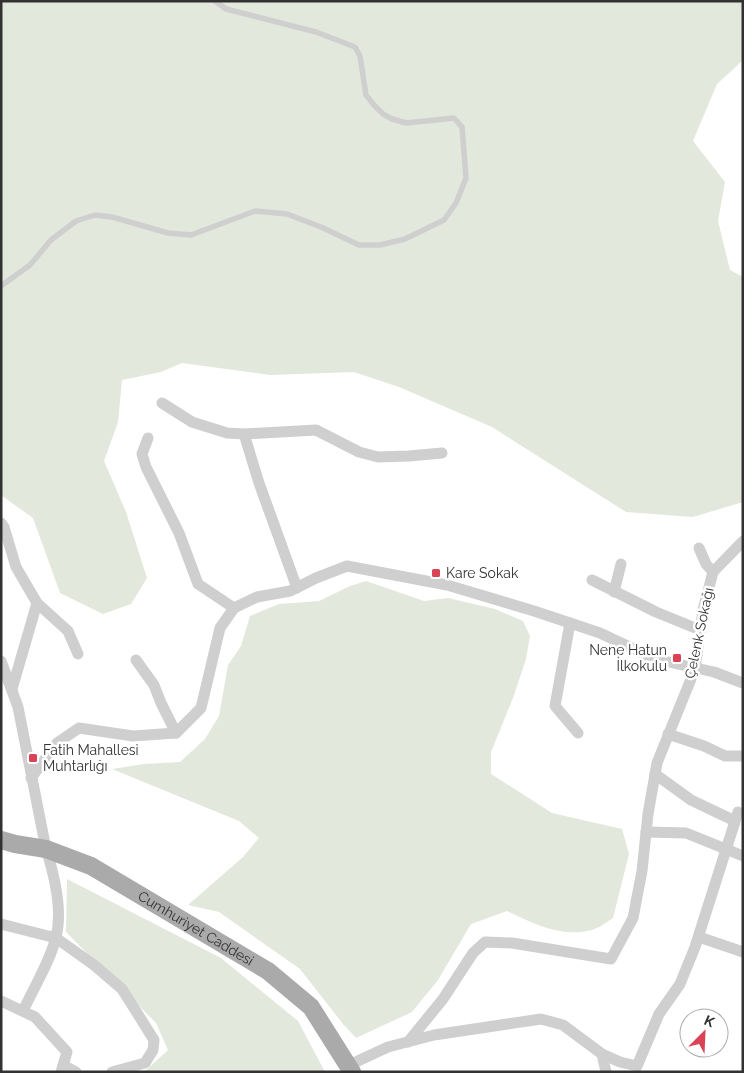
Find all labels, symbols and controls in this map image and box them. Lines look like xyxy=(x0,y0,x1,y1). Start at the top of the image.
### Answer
place label: Kare Sokak xyxy=(446,565,519,581)
marker: Kare Sokak xyxy=(430,567,442,579)
street label: Çelenk Sokağı xyxy=(682,586,716,680)
place label: Nene Hatun İlkokulu xyxy=(589,642,667,674)
marker: Nene Hatun İlkokulu xyxy=(671,652,683,664)
place label: Fatih Mahallesi Muhtarlığı xyxy=(43,742,139,774)
marker: Fatih Mahallesi Muhtarlığı xyxy=(27,752,39,764)
street label: Cumhuriyet Caddesi xyxy=(135,888,257,969)
north arrow xyxy=(679,1008,729,1058)
text: K xyxy=(702,1012,717,1031)

